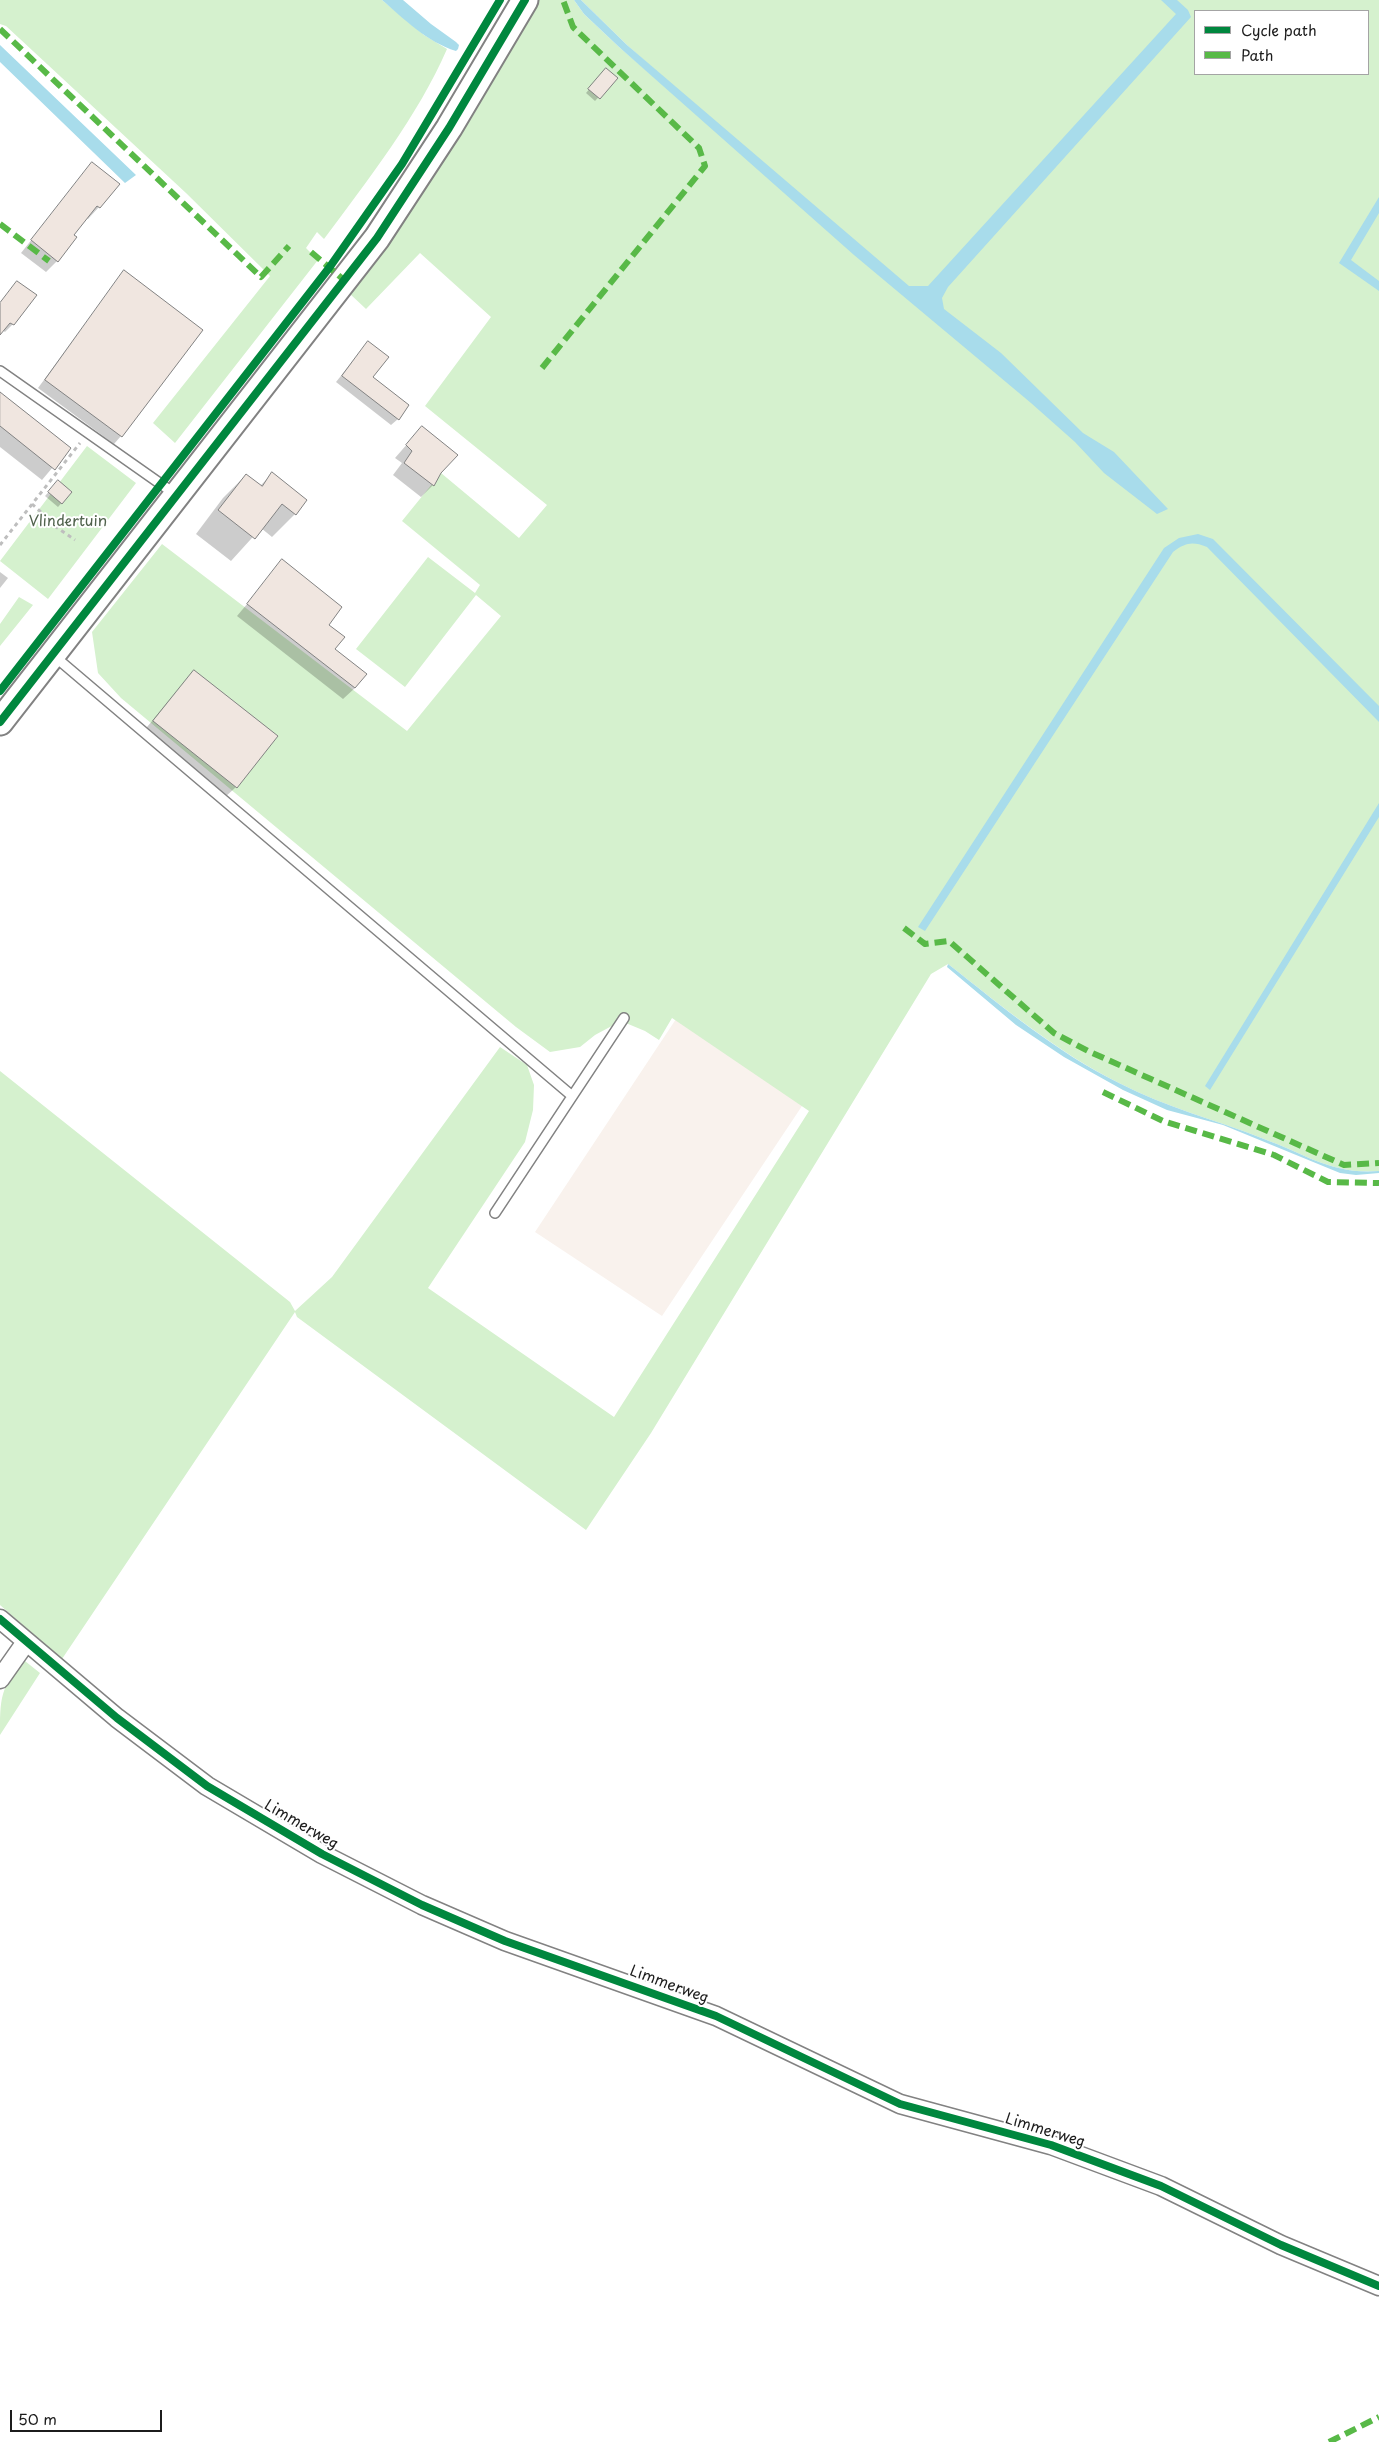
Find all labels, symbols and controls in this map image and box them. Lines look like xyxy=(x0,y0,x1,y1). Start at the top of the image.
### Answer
legend xyxy=(1194,10,1369,75)
text: Cycle path xyxy=(1241,18,1317,41)
text: Path xyxy=(1241,43,1273,66)
park label: Vlindertuin xyxy=(29,513,107,531)
street label: Limmerweg xyxy=(261,1797,341,1853)
street label: Limmerweg xyxy=(627,1962,711,2008)
street label: Limmerweg xyxy=(1003,2110,1087,2152)
scale bar xyxy=(12,2400,165,2432)
text: 50 m xyxy=(18,2407,57,2430)

